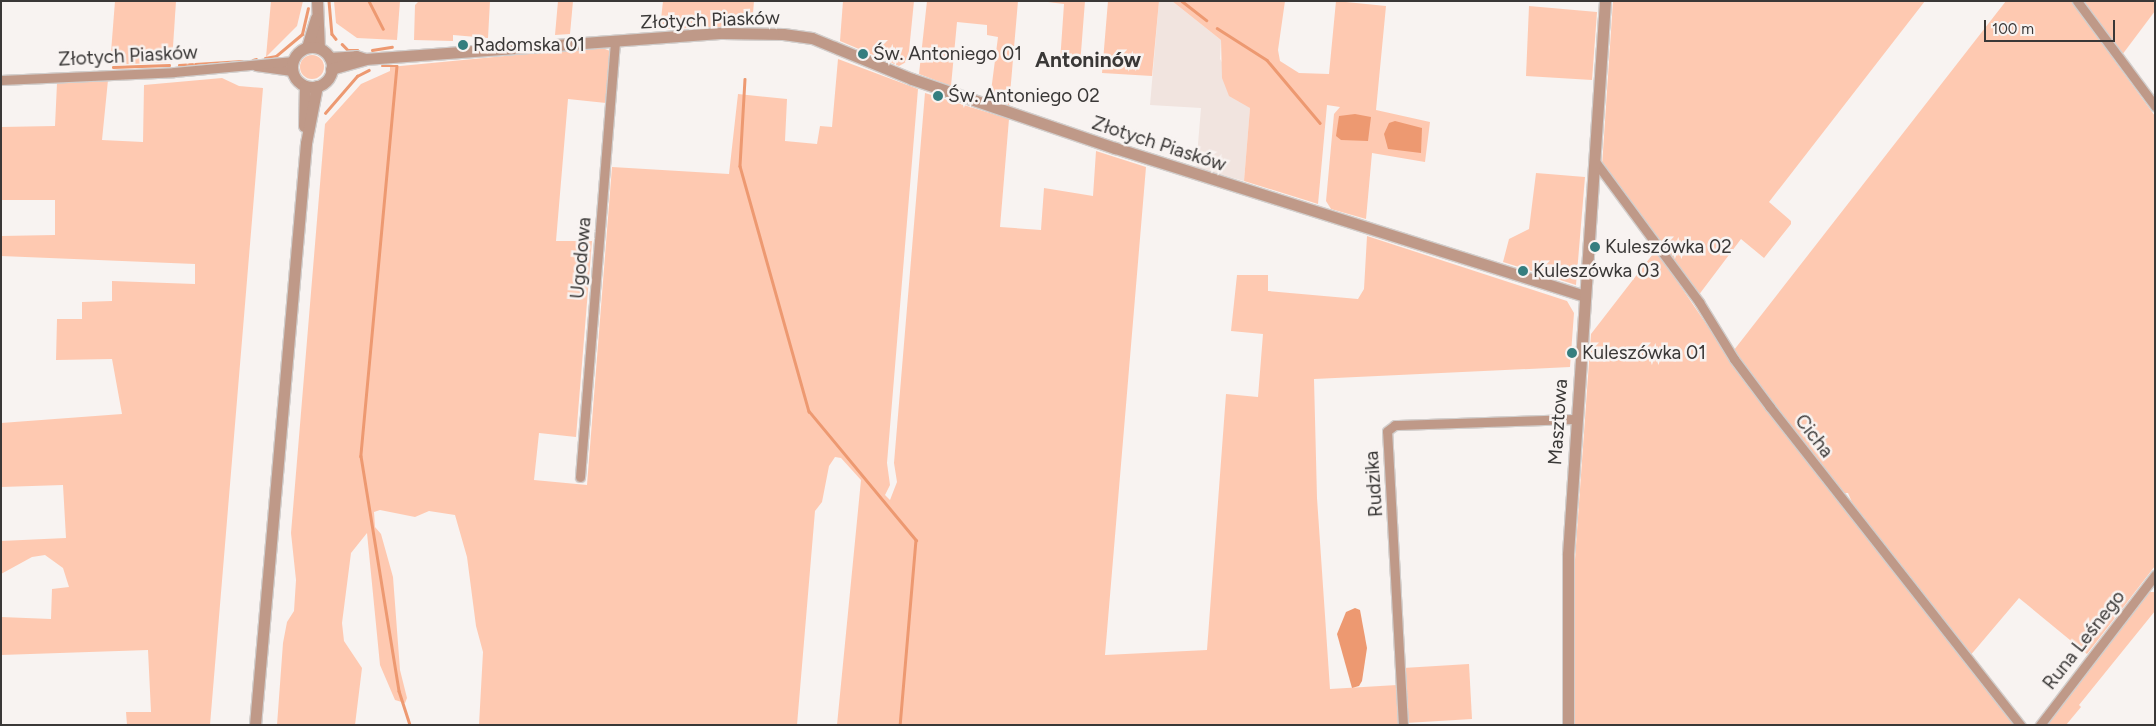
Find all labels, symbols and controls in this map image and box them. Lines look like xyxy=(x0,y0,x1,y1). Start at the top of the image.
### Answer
street label: Złotych Piasków xyxy=(640,6,780,34)
scale bar xyxy=(1986,10,2117,42)
text: 100 m xyxy=(1992,20,2034,38)
place label: Radomska 01 xyxy=(473,34,585,56)
marker: Radomska 01 xyxy=(457,39,469,51)
street label: Złotych Piasków xyxy=(58,41,198,71)
place label: Św. Antoniego 01 xyxy=(873,43,1022,65)
district label: Antoninów xyxy=(1035,47,1141,73)
marker: Św. Antoniego 01 xyxy=(857,48,869,60)
place label: Św. Antoniego 02 xyxy=(948,85,1100,107)
marker: Św. Antoniego 02 xyxy=(932,90,944,102)
street label: Złotych Piasków xyxy=(1089,112,1229,176)
street label: Ugodowa xyxy=(566,216,596,300)
place label: Kuleszówka 02 xyxy=(1605,236,1732,258)
marker: Kuleszówka 02 xyxy=(1589,241,1601,253)
place label: Kuleszówka 03 xyxy=(1533,260,1659,282)
marker: Kuleszówka 03 xyxy=(1517,265,1529,277)
place label: Kuleszówka 01 xyxy=(1582,342,1706,364)
marker: Kuleszówka 01 xyxy=(1566,347,1578,359)
street label: Masztowa xyxy=(1544,378,1572,466)
street label: Cicha xyxy=(1790,410,1838,462)
street label: Rudzika xyxy=(1360,450,1388,518)
street label: Runa Leśnego xyxy=(2038,586,2130,694)

